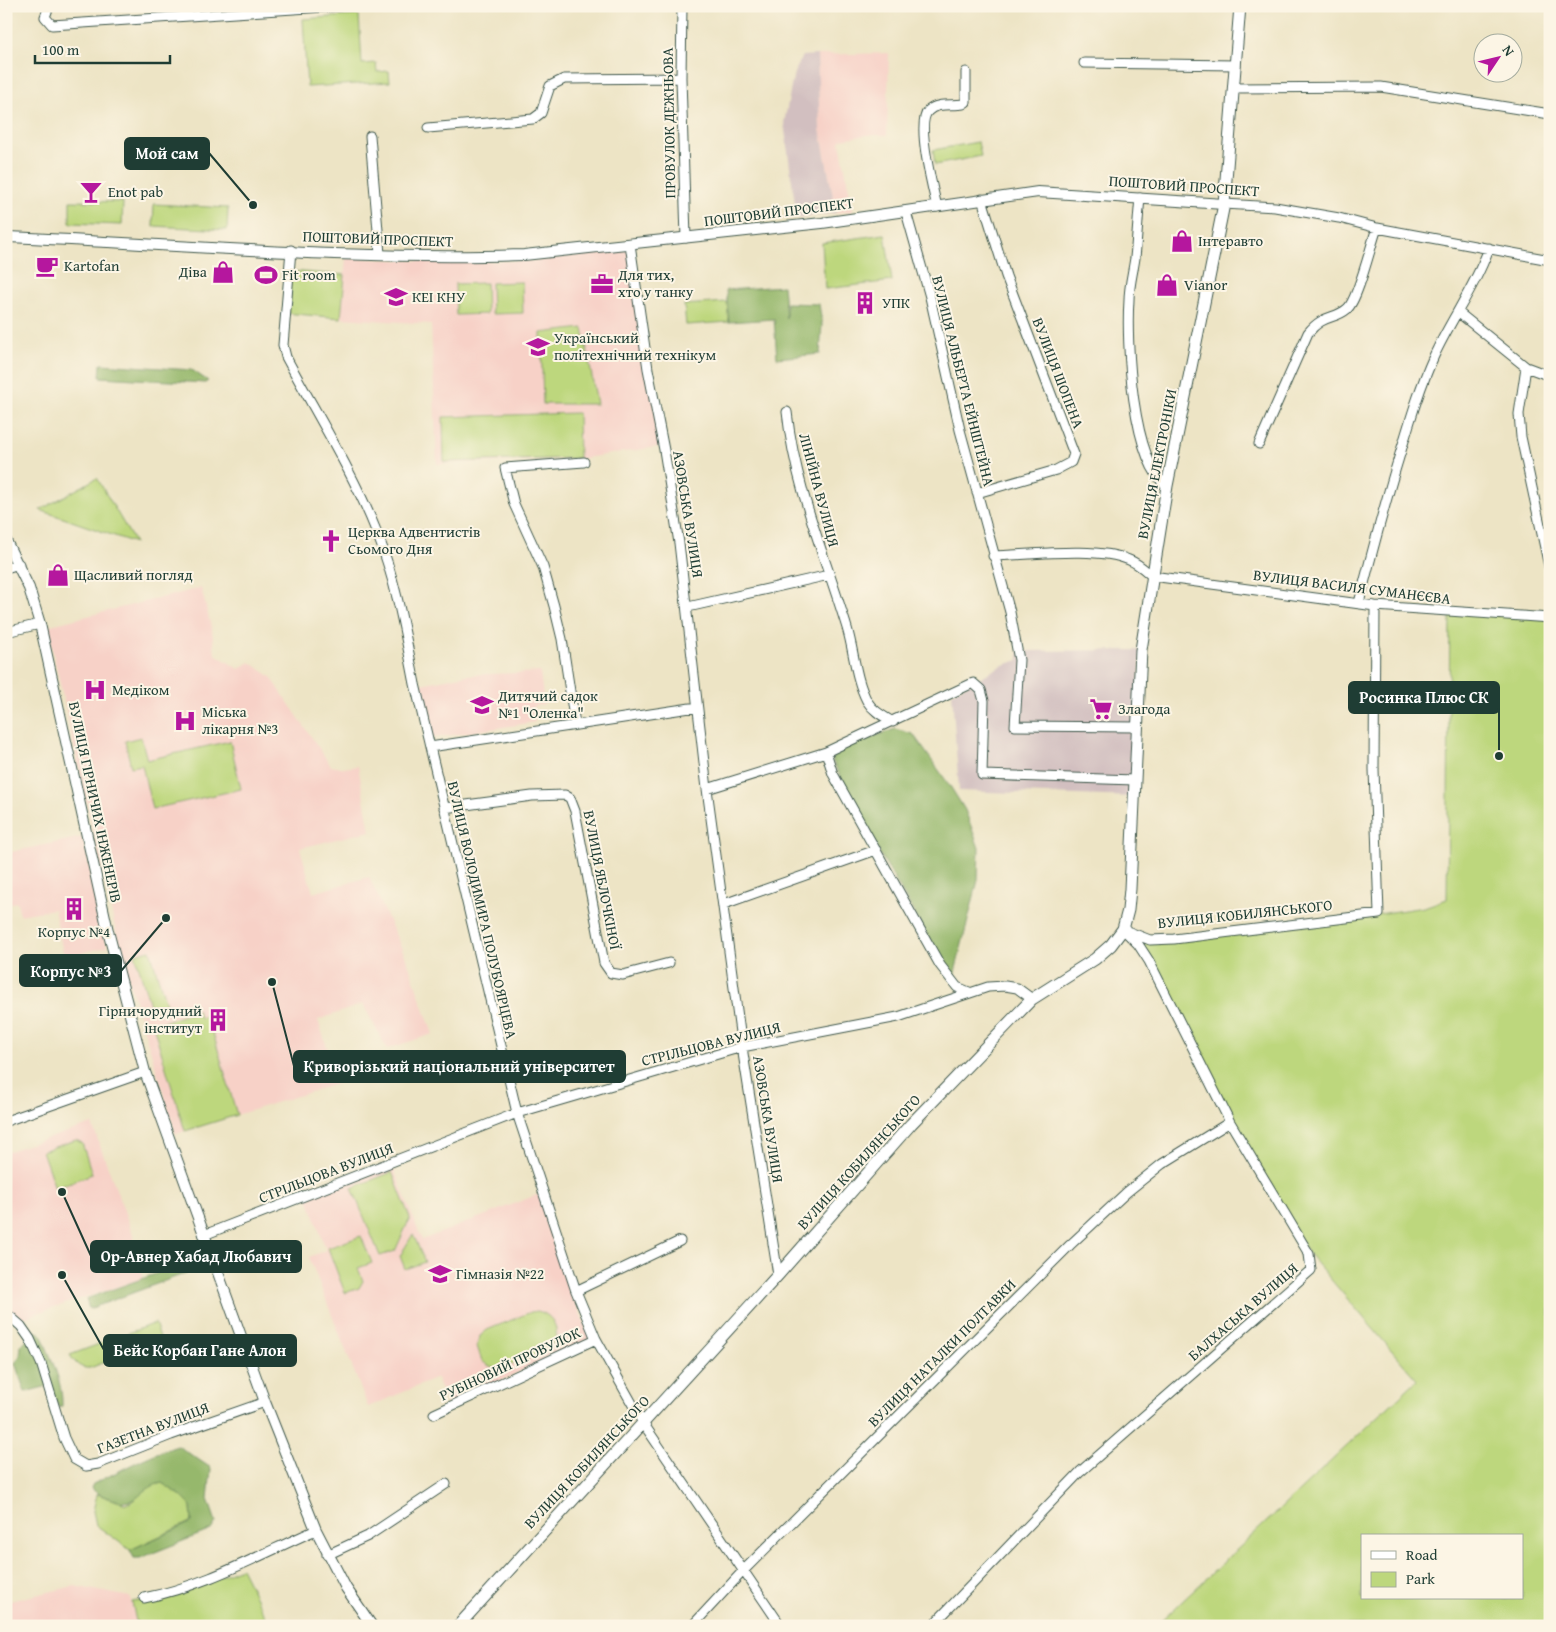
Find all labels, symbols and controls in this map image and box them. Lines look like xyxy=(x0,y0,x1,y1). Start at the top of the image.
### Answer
scale bar xyxy=(35,32,170,64)
north arrow xyxy=(1474,32,1524,82)
text: 100 m xyxy=(42,39,80,60)
text: N xyxy=(1498,41,1520,61)
street label: ПРОВУЛОК ДЕЖНЬОВА xyxy=(657,47,680,199)
callout: Мой сам xyxy=(125,138,209,169)
text: Мой сам xyxy=(135,141,199,165)
street label: ПОШТОВИЙ ПРОСПЕКТ xyxy=(1108,170,1261,201)
bar icon: Enot pab xyxy=(78,179,104,205)
place label: Enot pab xyxy=(108,181,163,202)
street label: ПОШТОВИЙ ПРОСПЕКТ xyxy=(703,192,856,231)
street label: ПОШТОВИЙ ПРОСПЕКТ xyxy=(302,225,454,252)
shop icon: Інтеравто xyxy=(1169,228,1195,254)
place label: Інтеравто xyxy=(1198,230,1263,251)
cafe icon: Kartofan xyxy=(34,253,60,279)
place label: Kartofan xyxy=(64,255,120,276)
shop icon: Діва xyxy=(210,259,236,285)
place label: Діва xyxy=(178,261,208,282)
sports icon: Fit room xyxy=(253,262,279,288)
place label: Fit room xyxy=(282,264,336,285)
place label: Для тих, хто у танку xyxy=(617,264,694,302)
office icon: Для тих, хто у танку xyxy=(589,271,615,297)
shop icon: Vianor xyxy=(1154,272,1180,298)
street label: ВУЛИЦЯ АЛЬБЕРТА ЕЙНШТЕЙНА xyxy=(927,273,1000,488)
place label: Vianor xyxy=(1184,274,1227,295)
school or university icon: КЕІ КНУ xyxy=(383,284,409,310)
place label: КЕІ КНУ xyxy=(412,286,466,307)
building icon: УПК xyxy=(852,290,878,316)
place label: УПК xyxy=(882,292,911,313)
street label: ВУЛИЦЯ ШОПЕНА xyxy=(1028,314,1089,431)
place label: Український політехнічний технікум xyxy=(554,327,717,365)
school or university icon: Український політехнічний технікум xyxy=(525,334,551,360)
street label: ВУЛИЦЯ ЕЛЕКТРОНІКИ xyxy=(1132,387,1181,541)
street label: ЛІНІЙНА ВУЛИЦЯ xyxy=(794,431,845,549)
street label: АЗОВСЬКА ВУЛИЦЯ xyxy=(668,449,709,579)
place label: Церква Адвентистів Сьомого Дня xyxy=(348,521,480,559)
church icon: Церква Адвентистів Сьомого Дня xyxy=(318,528,344,554)
shop icon: Щасливий погляд xyxy=(45,562,71,588)
place label: Щасливий погляд xyxy=(74,564,193,585)
street label: ВУЛИЦЯ ВАСИЛЯ СУМАНЄЄВА xyxy=(1252,564,1452,609)
hospital icon: Медіком xyxy=(82,677,108,703)
place label: Медіком xyxy=(112,679,170,700)
callout: Росинка Плюс СК xyxy=(1349,682,1499,713)
place label: Дитячий садок №1 "Оленка" xyxy=(497,685,598,723)
text: Росинка Плюс СК xyxy=(1359,685,1489,709)
school or university icon: Дитячий садок №1 "Оленка" xyxy=(469,692,495,718)
supermarket icon: Злагода xyxy=(1088,696,1114,722)
place label: Злагода xyxy=(1118,698,1171,719)
street label: ВУЛИЦЯ ГІРНИЧИХ ІНЖЕНЕРІВ xyxy=(64,699,127,904)
place label: Міська лікарня №3 xyxy=(202,701,279,739)
hospital icon: Міська лікарня №3 xyxy=(172,708,198,734)
street label: ВУЛИЦЯ ВОЛОДИМИРА ПОЛУБОЯРЦЕВА xyxy=(443,779,522,1041)
street label: ВУЛИЦЯ ЯБЛОЧКІНОЇ xyxy=(579,808,626,952)
street label: ВУЛИЦЯ КОБИЛЯНСЬКОГО xyxy=(1157,894,1333,933)
building icon: Корпус №4 xyxy=(61,896,87,922)
place label: Корпус №4 xyxy=(38,921,110,942)
callout: Корпус №3 xyxy=(20,955,121,986)
text: Корпус №3 xyxy=(30,959,112,983)
place label: Гірничорудний інститут xyxy=(99,1000,203,1038)
building icon: Гірничорудний інститут xyxy=(205,1007,231,1033)
street label: СТРІЛЬЦОВА ВУЛИЦЯ xyxy=(639,1016,783,1071)
callout: Криворізький національний університет xyxy=(294,1051,625,1082)
text: Криворізький національний університет xyxy=(304,1054,615,1078)
street label: АЗОВСЬКА ВУЛИЦЯ xyxy=(748,1054,789,1184)
street label: ВУЛИЦЯ КОБИЛЯНСЬКОГО xyxy=(792,1089,925,1234)
street label: СТРІЛЬЦОВА ВУЛИЦЯ xyxy=(256,1137,396,1208)
callout: Ор-Авнер Хабад Любавич xyxy=(91,1241,301,1272)
text: Ор-Авнер Хабад Любавич xyxy=(101,1244,292,1268)
street label: БАЛХАСЬКА ВУЛИЦЯ xyxy=(1183,1258,1302,1365)
school or university icon: Гімназія №22 xyxy=(427,1261,453,1287)
place label: Гімназія №22 xyxy=(456,1263,544,1284)
street label: ВУЛИЦЯ НАТАЛКИ ПОЛТАВКИ xyxy=(863,1274,1020,1431)
street label: РУБІНОВИЙ ПРОВУЛОК xyxy=(436,1321,585,1406)
callout: Бейс Корбан Гане Алон xyxy=(104,1335,296,1366)
text: Бейс Корбан Гане Алон xyxy=(114,1338,287,1362)
street label: ВУЛИЦЯ КОБИЛЯНСЬКОГО xyxy=(519,1390,654,1533)
street label: ГАЗЕТНА ВУЛИЦЯ xyxy=(94,1396,212,1459)
legend xyxy=(1361,1534,1524,1600)
text: Road xyxy=(1406,1544,1437,1565)
text: Park xyxy=(1406,1568,1435,1589)

